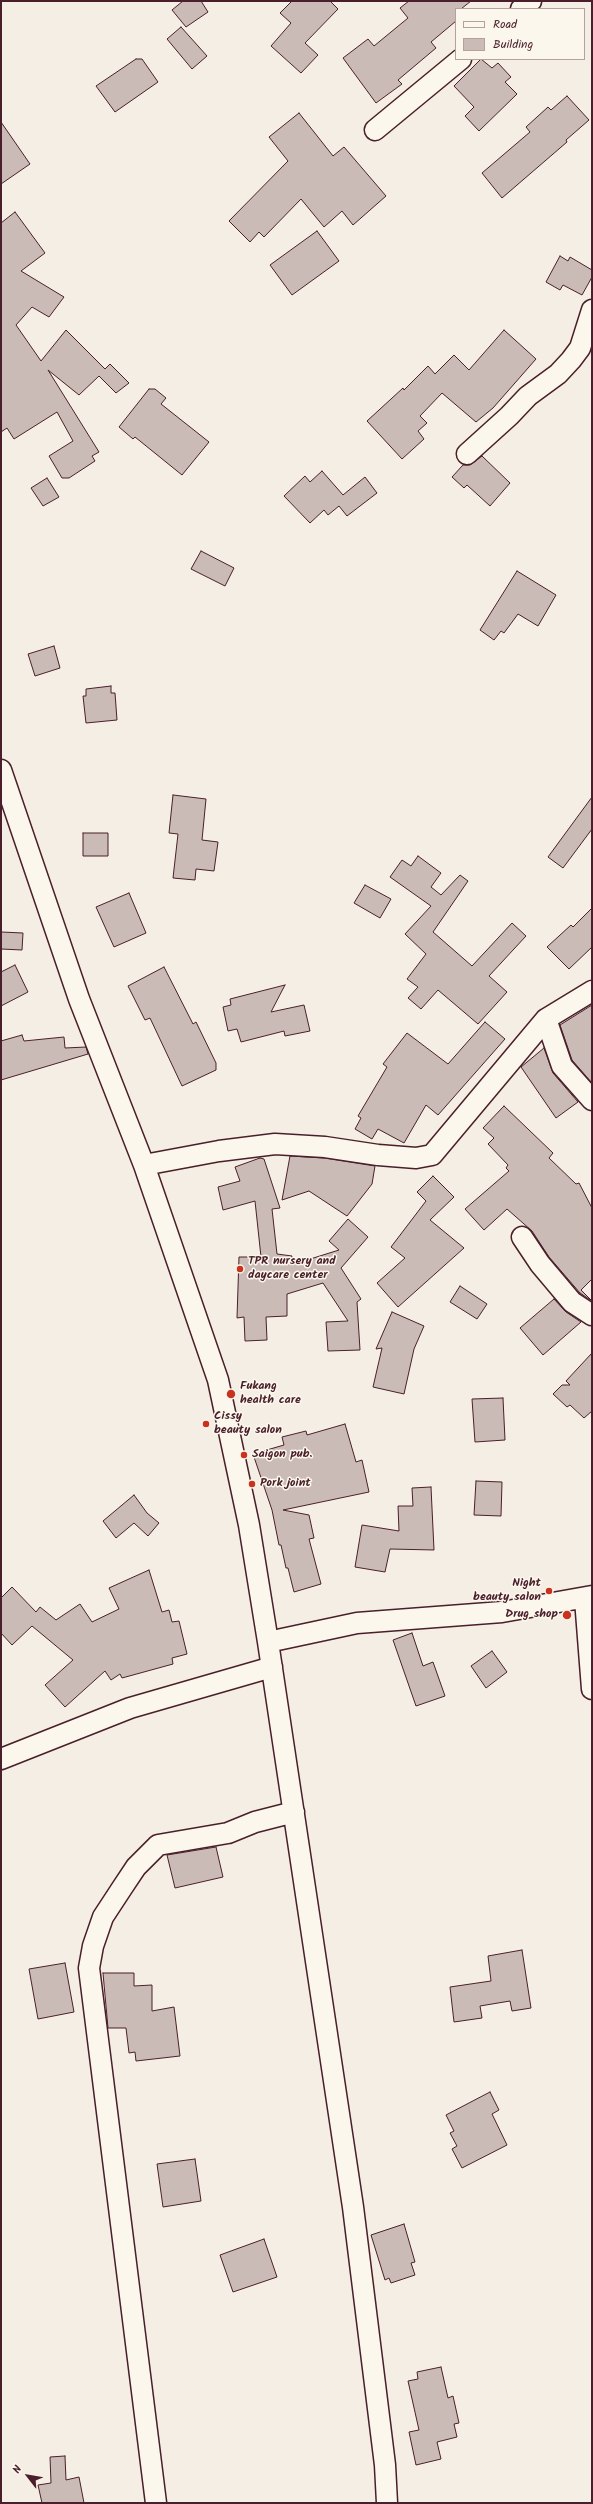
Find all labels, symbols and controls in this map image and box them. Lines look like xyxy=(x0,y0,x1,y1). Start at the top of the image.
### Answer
legend xyxy=(455,8,585,60)
text: Road xyxy=(493,15,517,34)
text: Building xyxy=(493,35,533,54)
place label: TPR nursery and daycare center xyxy=(248,1255,336,1283)
marker: TPR nursery and daycare center xyxy=(235,1264,245,1274)
place label: Fukang health care xyxy=(240,1380,301,1408)
marker: Fukang health care xyxy=(225,1388,237,1400)
place label: Cissy beauty salon xyxy=(214,1410,282,1438)
marker: Cissy beauty salon xyxy=(201,1419,211,1429)
place label: Saigon pub. xyxy=(252,1448,312,1462)
marker: Saigon pub. xyxy=(239,1450,249,1460)
place label: Pork joint xyxy=(260,1477,311,1491)
marker: Pork joint xyxy=(247,1479,257,1489)
place label: Night beauty salon xyxy=(473,1577,541,1605)
marker: Night beauty salon xyxy=(544,1586,554,1596)
place label: Drug shop xyxy=(505,1608,558,1622)
marker: Drug shop xyxy=(561,1609,573,1621)
north arrow xyxy=(8,2456,48,2496)
text: N xyxy=(8,2462,27,2477)

